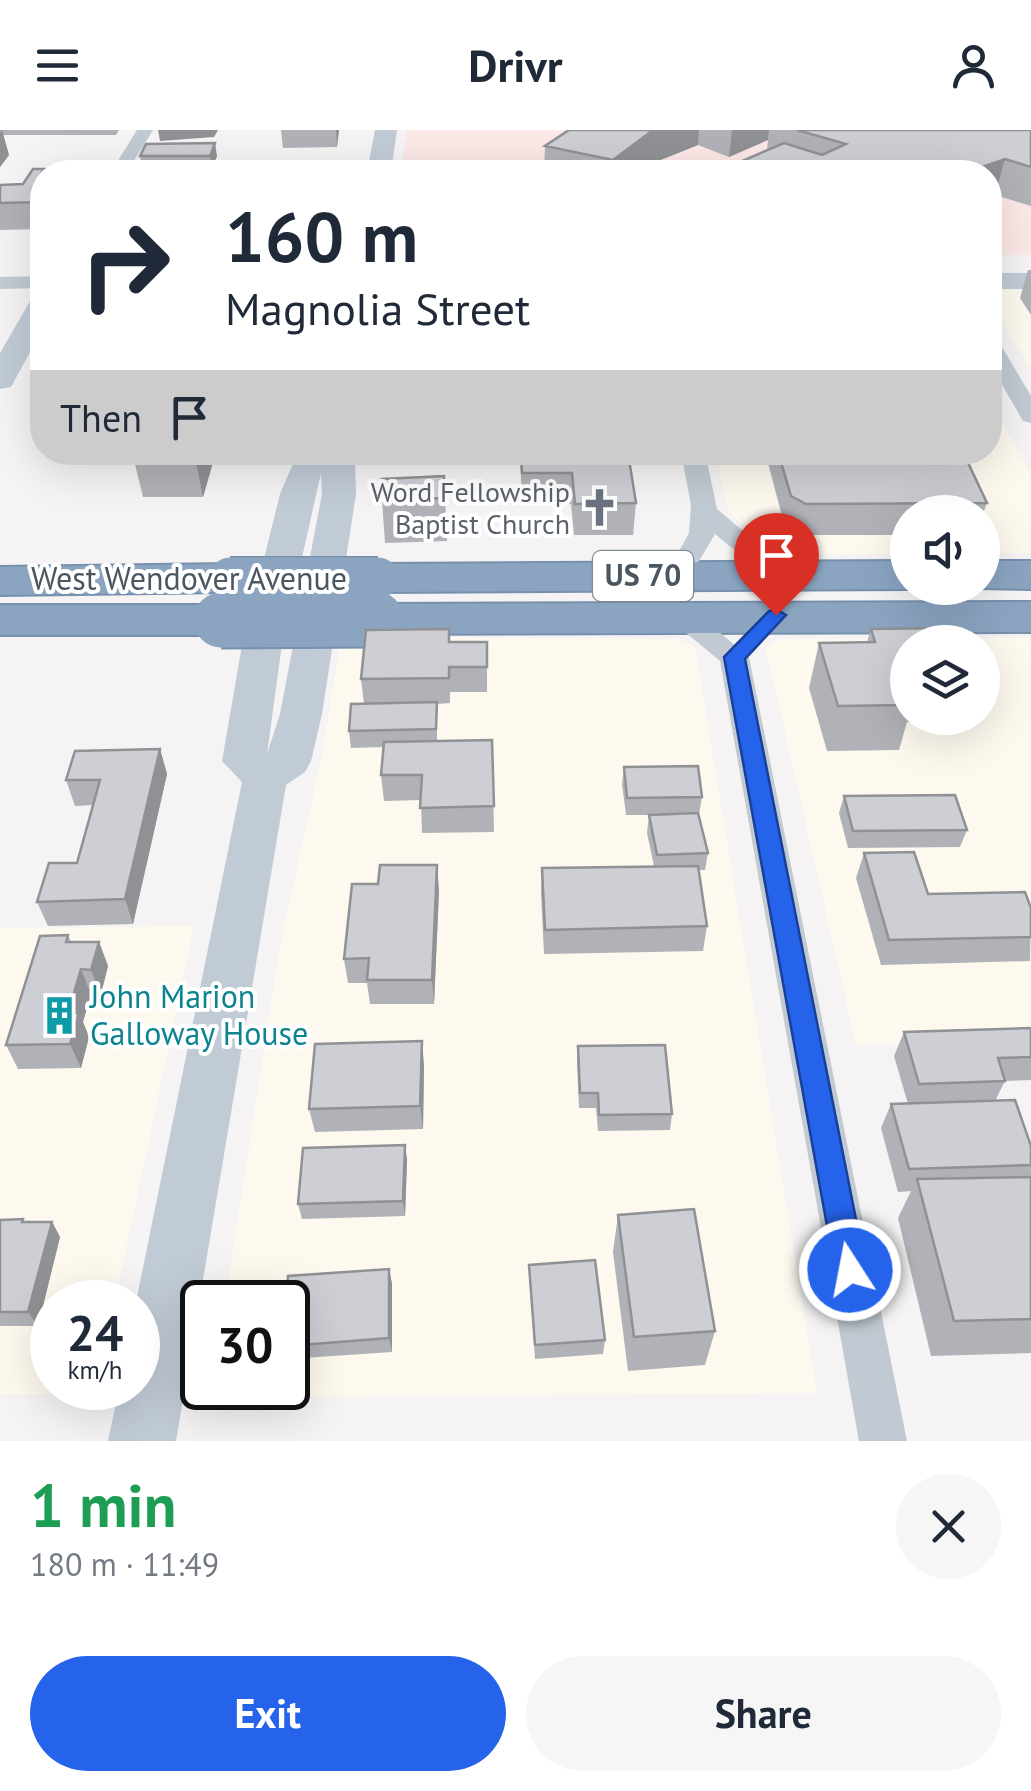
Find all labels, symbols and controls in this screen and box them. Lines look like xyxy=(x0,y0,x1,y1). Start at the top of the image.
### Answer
text: Drivr xyxy=(468,36,563,94)
icon: menu xyxy=(30,38,85,93)
icon: person xyxy=(946,38,1001,93)
text: 160 m xyxy=(225,191,418,281)
icon: right xyxy=(60,200,190,330)
text: Magnolia Street xyxy=(225,279,530,337)
icon: arrive xyxy=(162,390,217,445)
text: Then xyxy=(60,393,142,442)
place label: Word Fellowship Baptist Church xyxy=(371,473,570,542)
church icon: Word Fellowship Baptist Church xyxy=(579,487,621,529)
map controls xyxy=(890,495,1000,735)
button: sound xyxy=(890,495,1000,605)
pin xyxy=(734,513,819,616)
icon: arrive xyxy=(749,528,804,583)
road number: US 70 xyxy=(593,551,693,601)
street label: West Wendover Avenue xyxy=(31,557,347,599)
button: layers xyxy=(890,625,1000,735)
place label: John Marion Galloway House xyxy=(88,975,308,1054)
building icon: John Marion Galloway House xyxy=(39,994,81,1036)
position arrow xyxy=(798,1218,902,1322)
speed limit sign: 30 xyxy=(180,1280,310,1410)
text: 24 xyxy=(67,1300,123,1365)
text: km/h xyxy=(68,1354,122,1386)
text: 1 min xyxy=(30,1466,176,1544)
button: close xyxy=(896,1474,1001,1579)
text: 180 m · 11:49 xyxy=(30,1543,219,1585)
button: Exit xyxy=(30,1656,506,1771)
button: Share xyxy=(526,1656,1001,1771)

